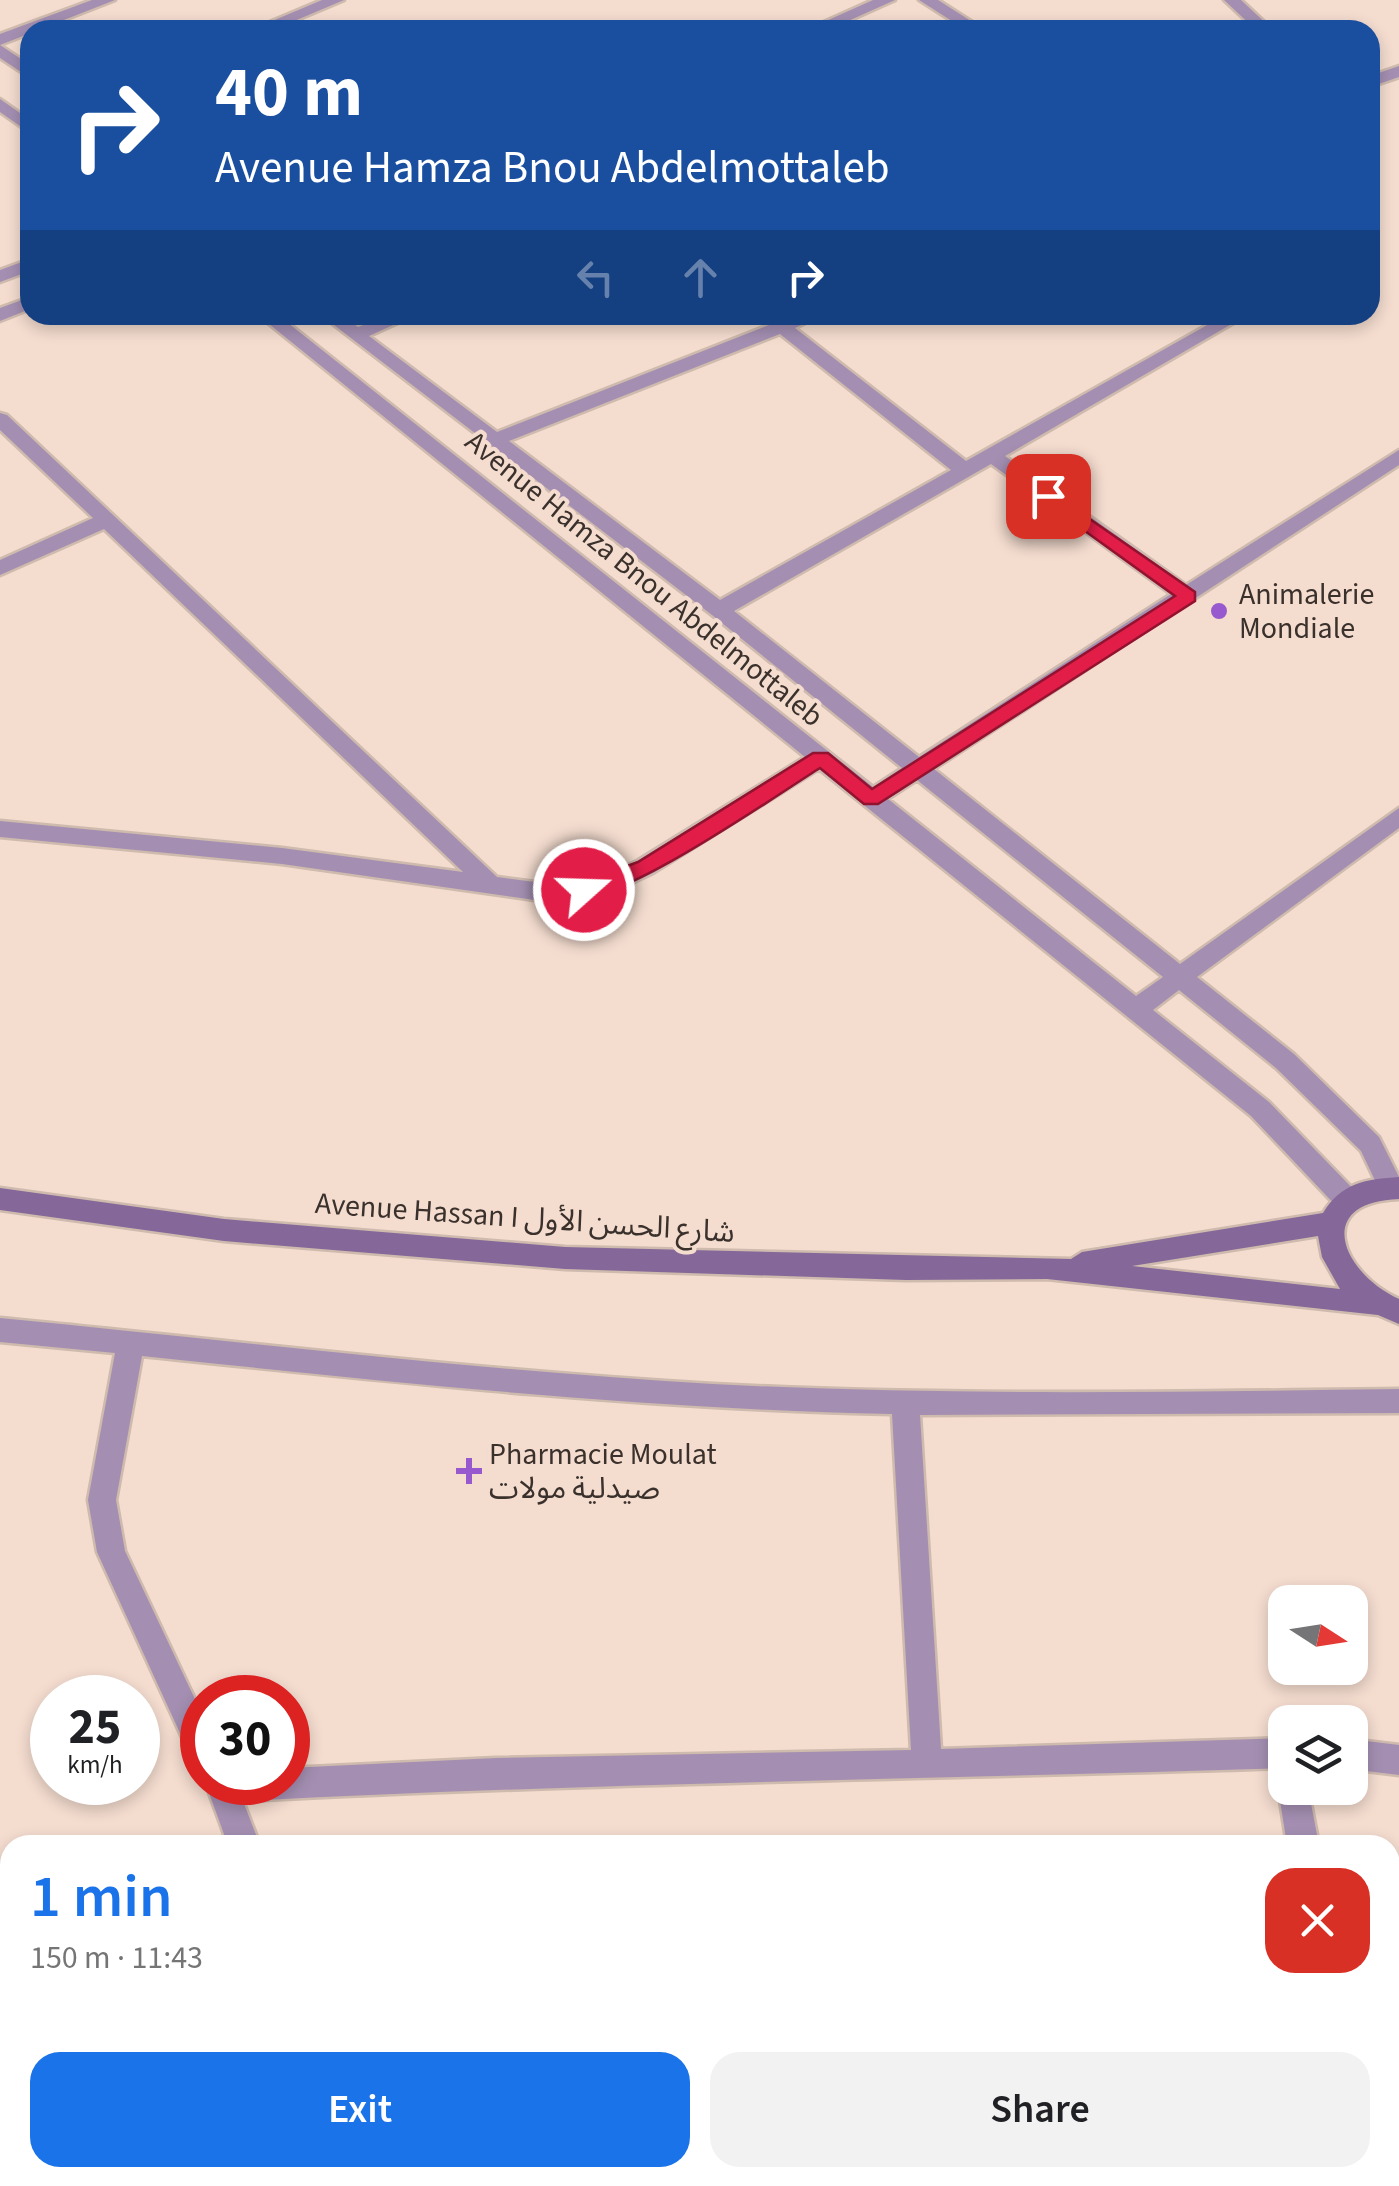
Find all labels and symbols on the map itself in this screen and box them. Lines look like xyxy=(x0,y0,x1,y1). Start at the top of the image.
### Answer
street label: Avenue Hamza Bnou Abdelmottaleb xyxy=(456,421,832,737)
pin xyxy=(1006,454,1091,539)
place label: Animalerie Mondiale xyxy=(1239,573,1374,650)
marker: Animalerie Mondiale xyxy=(1208,600,1230,622)
position arrow xyxy=(532,838,636,942)
street label: Avenue Hassan I شارع الحسن الأول xyxy=(314,1182,736,1254)
place label: Pharmacie Moulat صيدلية مولات xyxy=(489,1433,717,1510)
marker: Pharmacie Moulat صيدلية مولات xyxy=(458,1460,480,1482)
north arrow xyxy=(1268,1585,1368,1685)
speed limit sign: 30 xyxy=(180,1675,310,1805)

